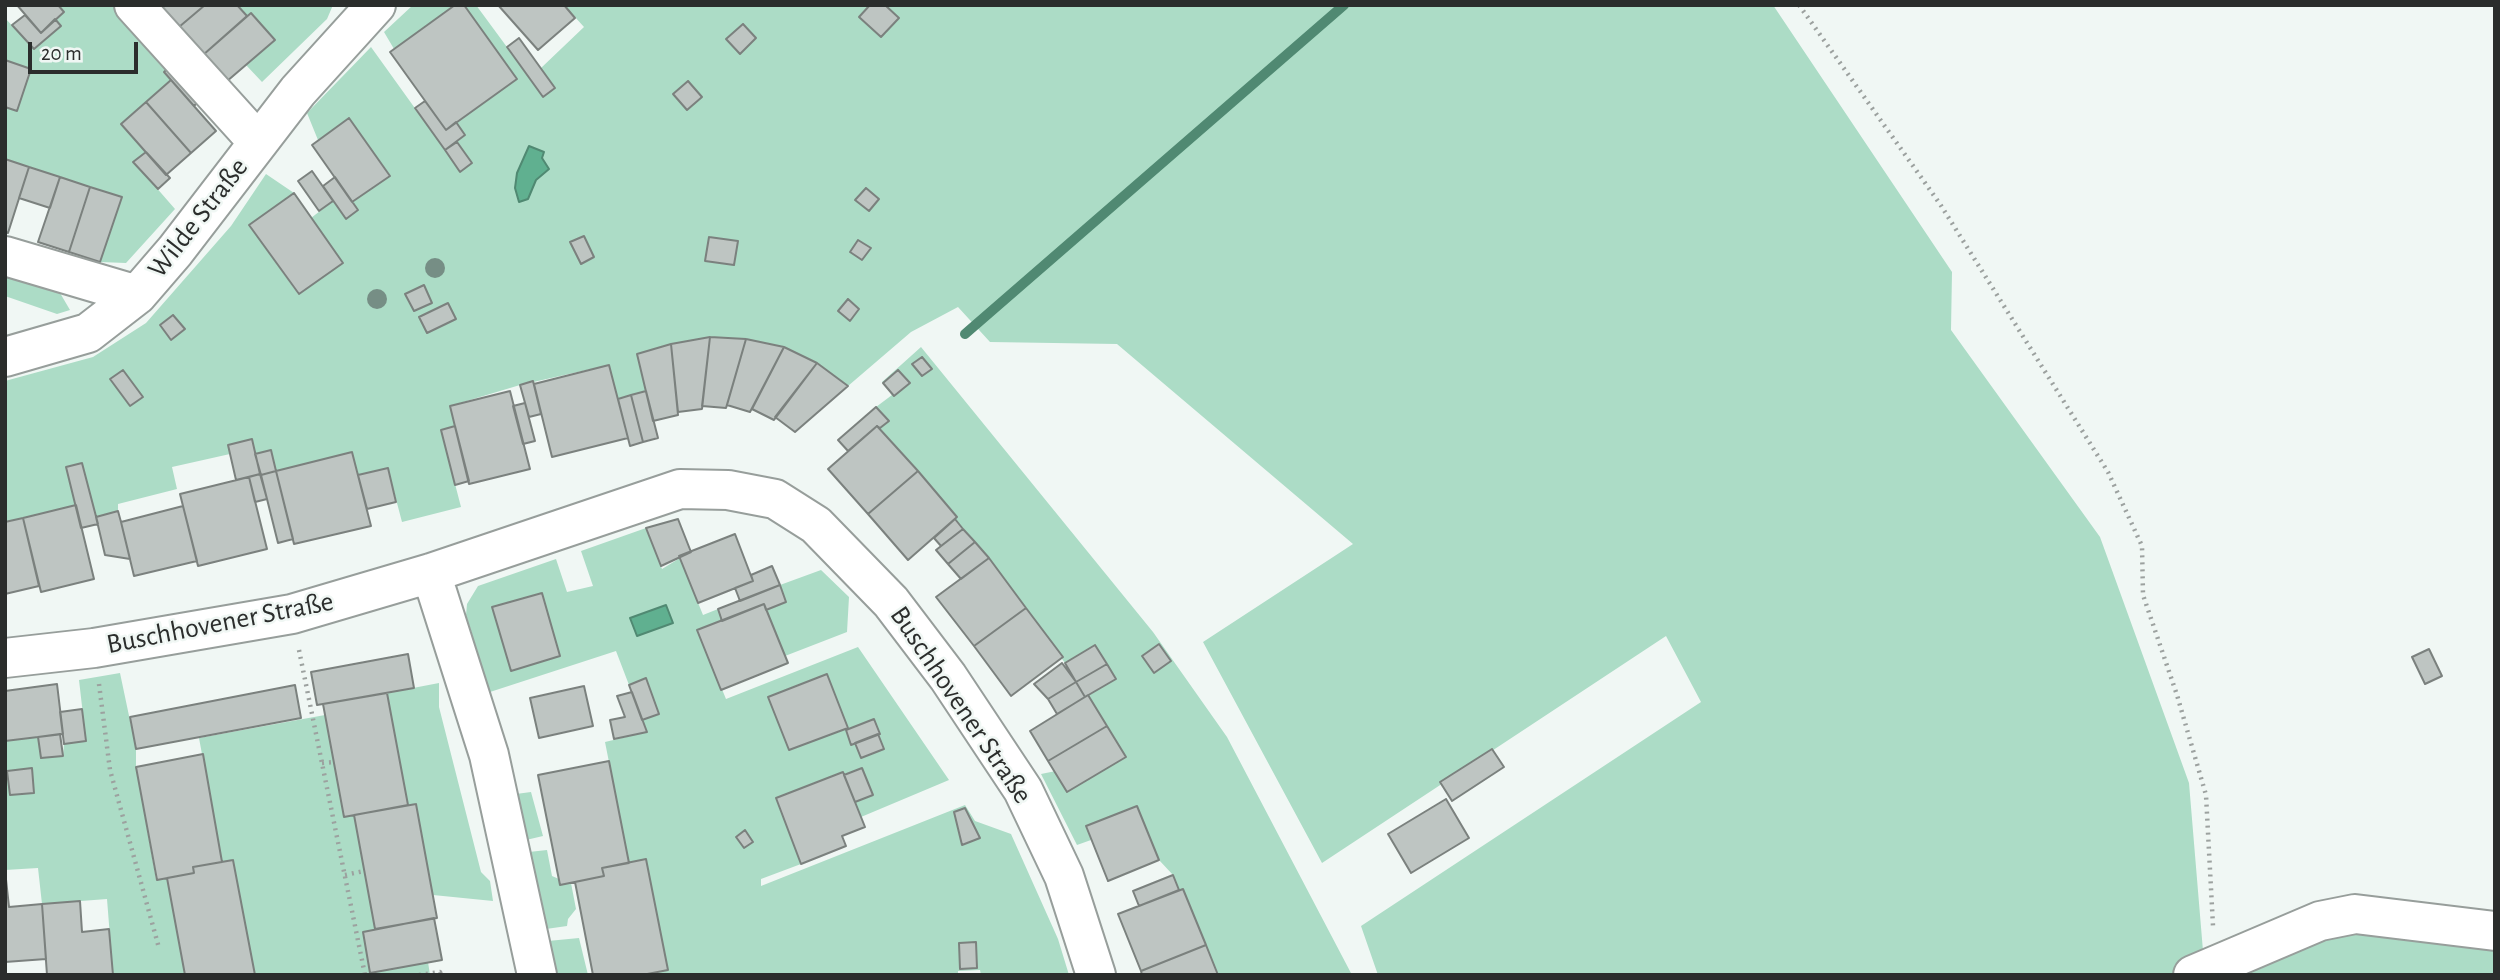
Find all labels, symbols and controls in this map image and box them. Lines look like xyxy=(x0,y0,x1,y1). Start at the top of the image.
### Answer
scale bar xyxy=(32,28,142,72)
text: 20 m xyxy=(41,43,82,64)
street label: Wilde Straße xyxy=(141,151,255,285)
street label: Buschhovener Straße xyxy=(104,585,336,661)
street label: Buschhovener Straße xyxy=(883,600,1039,810)

